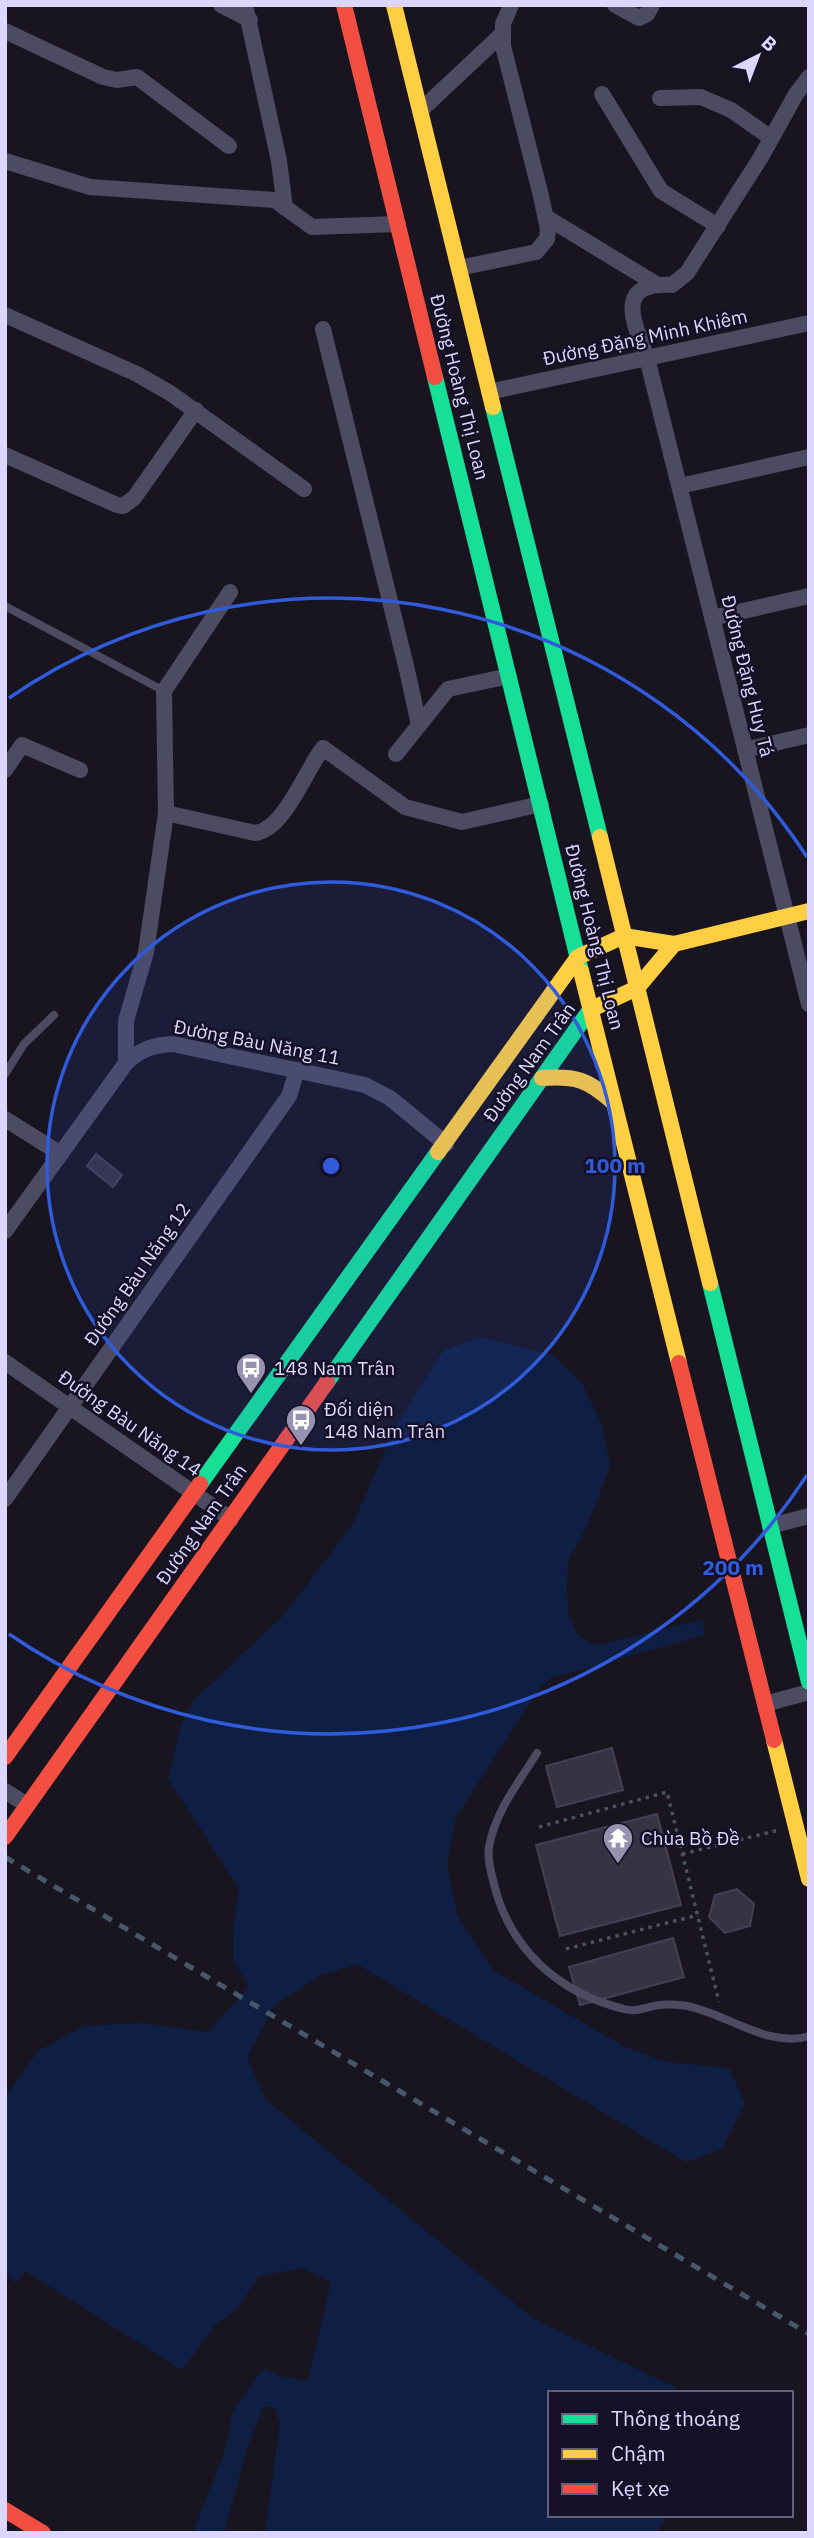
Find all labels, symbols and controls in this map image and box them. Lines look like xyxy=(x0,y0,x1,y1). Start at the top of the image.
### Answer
north arrow xyxy=(723,21,793,91)
text: B xyxy=(757,30,782,57)
street label: Đường Hoàng Thị Loan xyxy=(425,291,495,483)
street label: Đường Đặng Minh Khiêm xyxy=(540,304,750,370)
street label: Đường Đặng Huy Tá xyxy=(716,593,780,759)
street label: Đường Hoàng Thị Loan xyxy=(560,841,630,1033)
street label: Đường Nam Trân xyxy=(478,997,580,1127)
street label: Đường Bàu Năng 11 xyxy=(172,1014,342,1070)
text: 100 m xyxy=(584,1151,646,1179)
centre of rings xyxy=(319,1154,343,1178)
street label: Đường Bàu Năng 12 xyxy=(79,1198,195,1350)
bus stop icon: 148 Nam Trân xyxy=(234,1351,268,1395)
place label: 148 Nam Trân xyxy=(274,1356,395,1380)
street label: Đường Bàu Năng 14 xyxy=(54,1365,206,1481)
place label: Đối diện 148 Nam Trân xyxy=(324,1397,445,1443)
bus stop icon: Đối diện 148 Nam Trân xyxy=(284,1403,318,1447)
street label: Đường Nam Trân xyxy=(150,1459,252,1589)
text: 200 m xyxy=(702,1553,764,1581)
temple icon: Chùa Bồ Đề xyxy=(601,1821,635,1865)
place label: Chùa Bồ Đề xyxy=(641,1826,740,1850)
legend xyxy=(548,2391,793,2517)
text: Thông thoáng xyxy=(611,2404,740,2432)
text: Chậm xyxy=(611,2439,666,2467)
text: Kẹt xe xyxy=(611,2474,670,2502)

